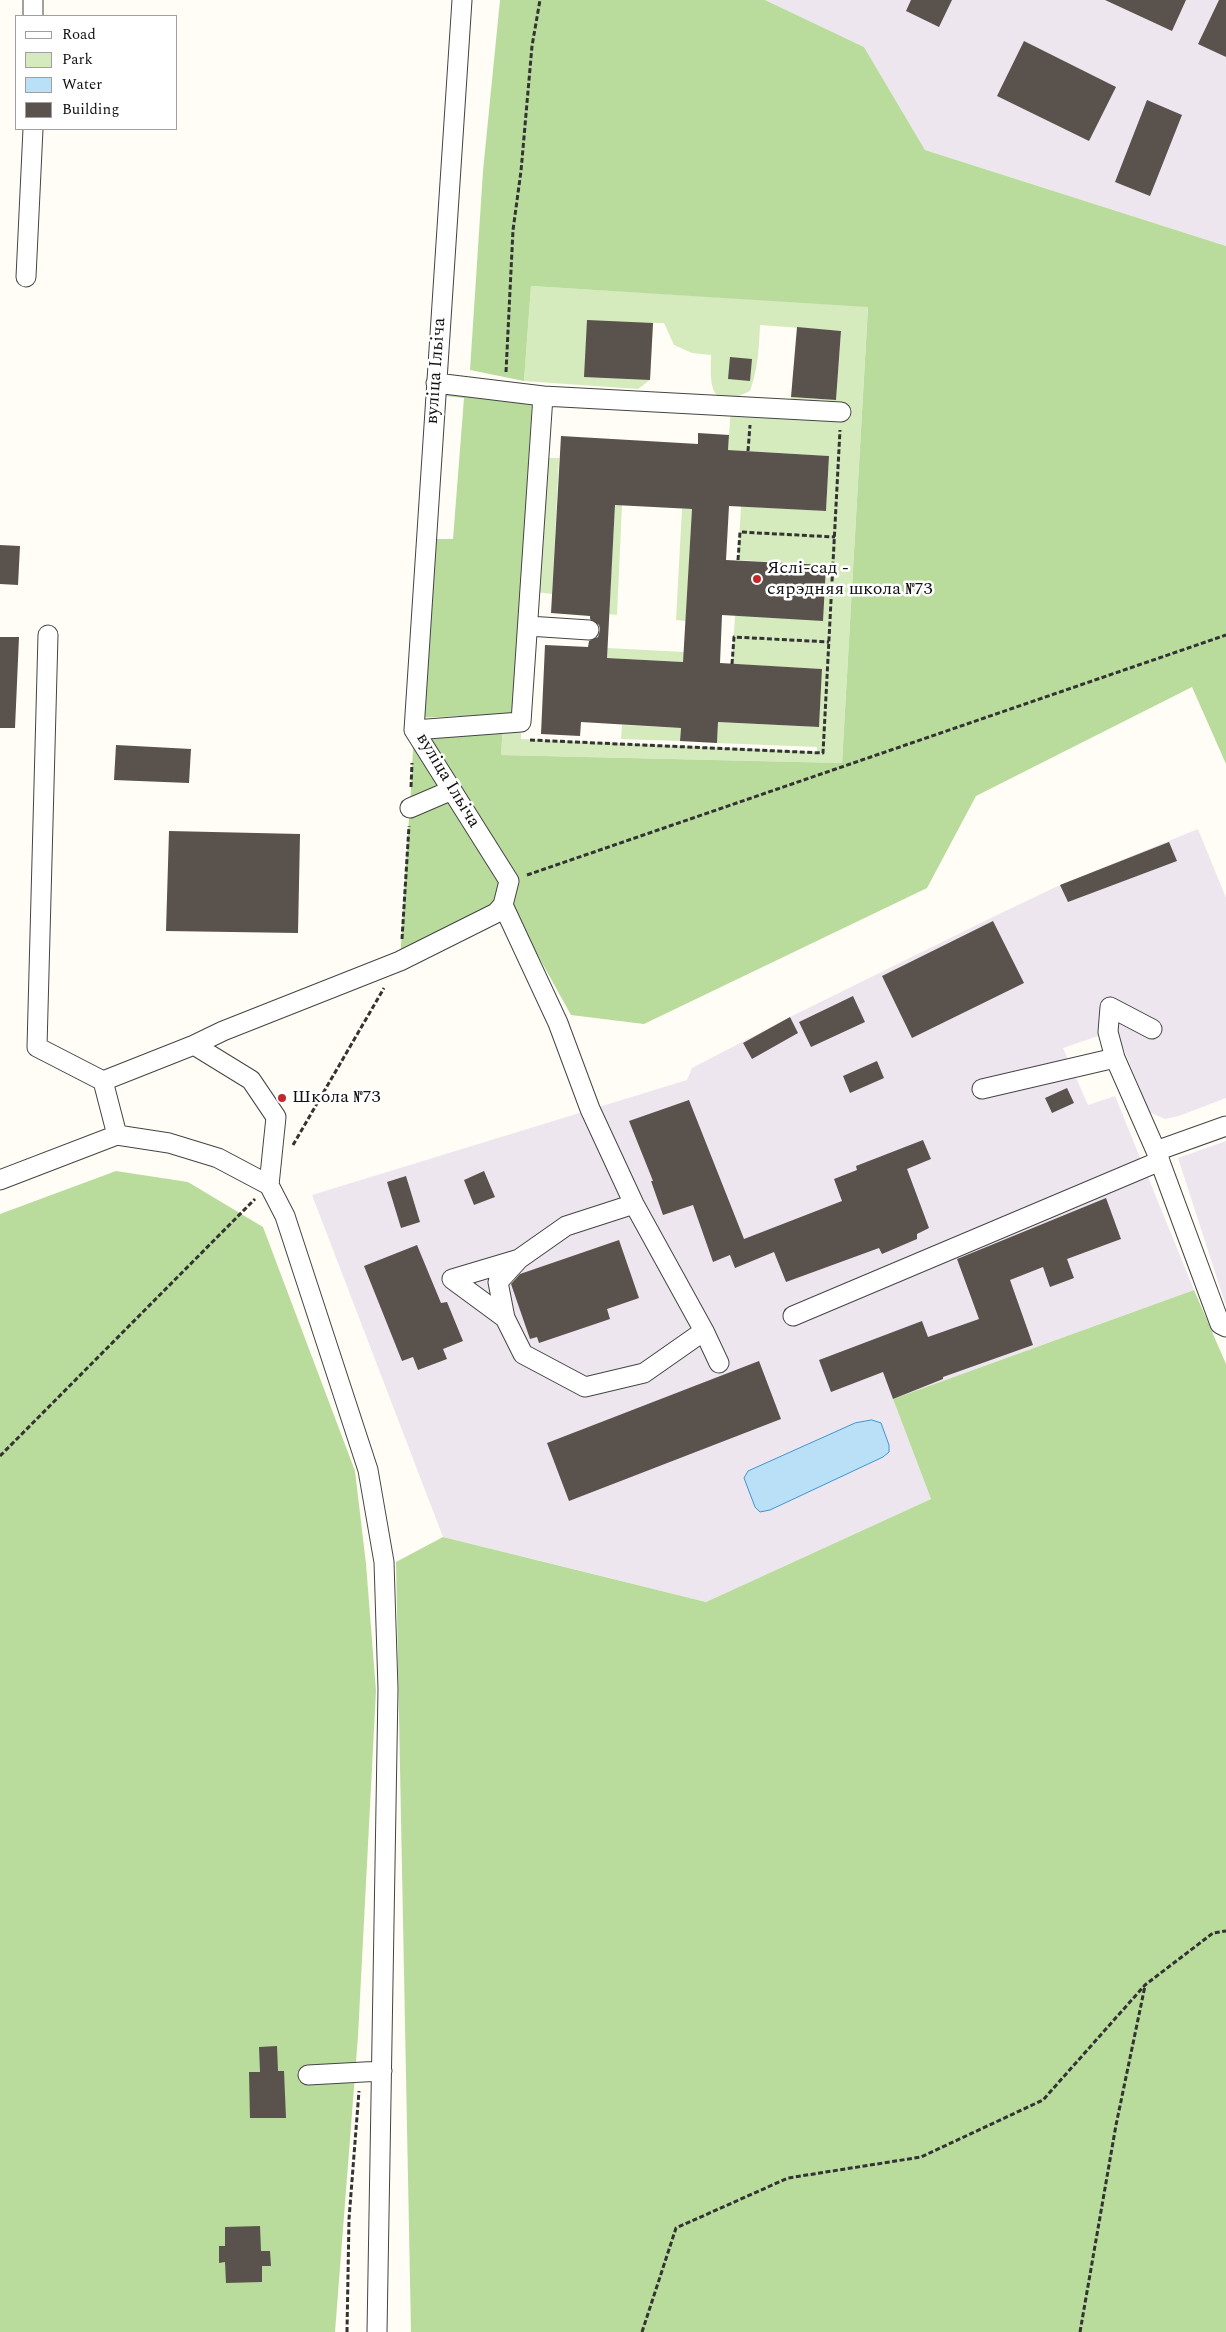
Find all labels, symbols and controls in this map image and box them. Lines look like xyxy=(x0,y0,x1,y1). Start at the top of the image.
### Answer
legend xyxy=(15,15,178,130)
text: Road xyxy=(62,23,96,46)
text: Park xyxy=(62,48,93,71)
text: Water xyxy=(62,73,102,96)
text: Building xyxy=(62,98,119,121)
street label: вуліца Ільіча xyxy=(422,317,452,425)
place label: Яслі-сад - сярэдняя школа №73 xyxy=(767,558,932,600)
marker: Яслі-сад - сярэдняя школа №73 xyxy=(751,573,763,585)
street label: вуліца Ільіча xyxy=(410,730,484,832)
place label: Школа №73 xyxy=(292,1087,380,1109)
marker: Школа №73 xyxy=(276,1092,288,1104)

